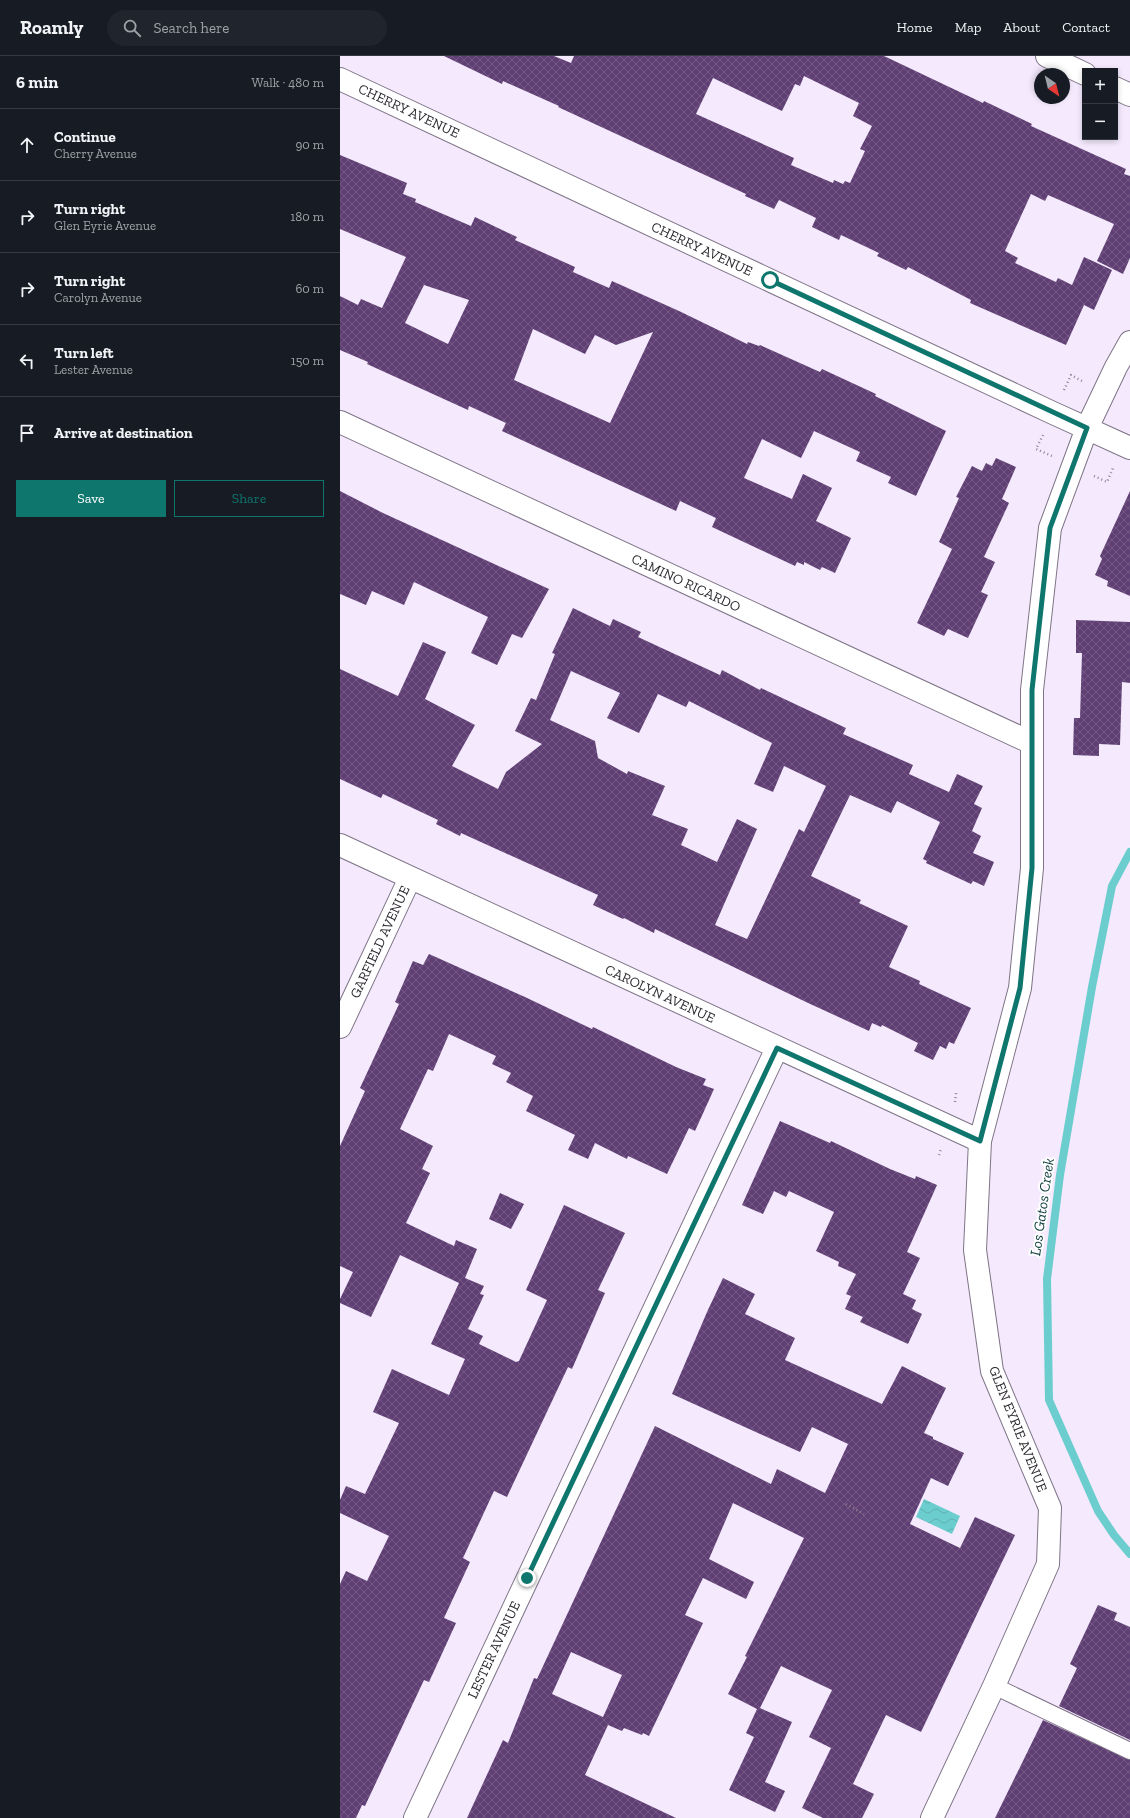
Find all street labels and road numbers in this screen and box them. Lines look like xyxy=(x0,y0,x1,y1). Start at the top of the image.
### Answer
street label: CHERRY AVENUE xyxy=(356,80,462,142)
street label: CHERRY AVENUE xyxy=(649,218,755,280)
street label: CAMINO RICARDO xyxy=(629,550,743,616)
street label: GARFIELD AVENUE xyxy=(346,883,414,1001)
street label: CAROLYN AVENUE xyxy=(602,961,718,1027)
street label: GLEN EYRIE AVENUE xyxy=(985,1364,1051,1494)
street label: LESTER AVENUE xyxy=(464,1599,524,1701)

